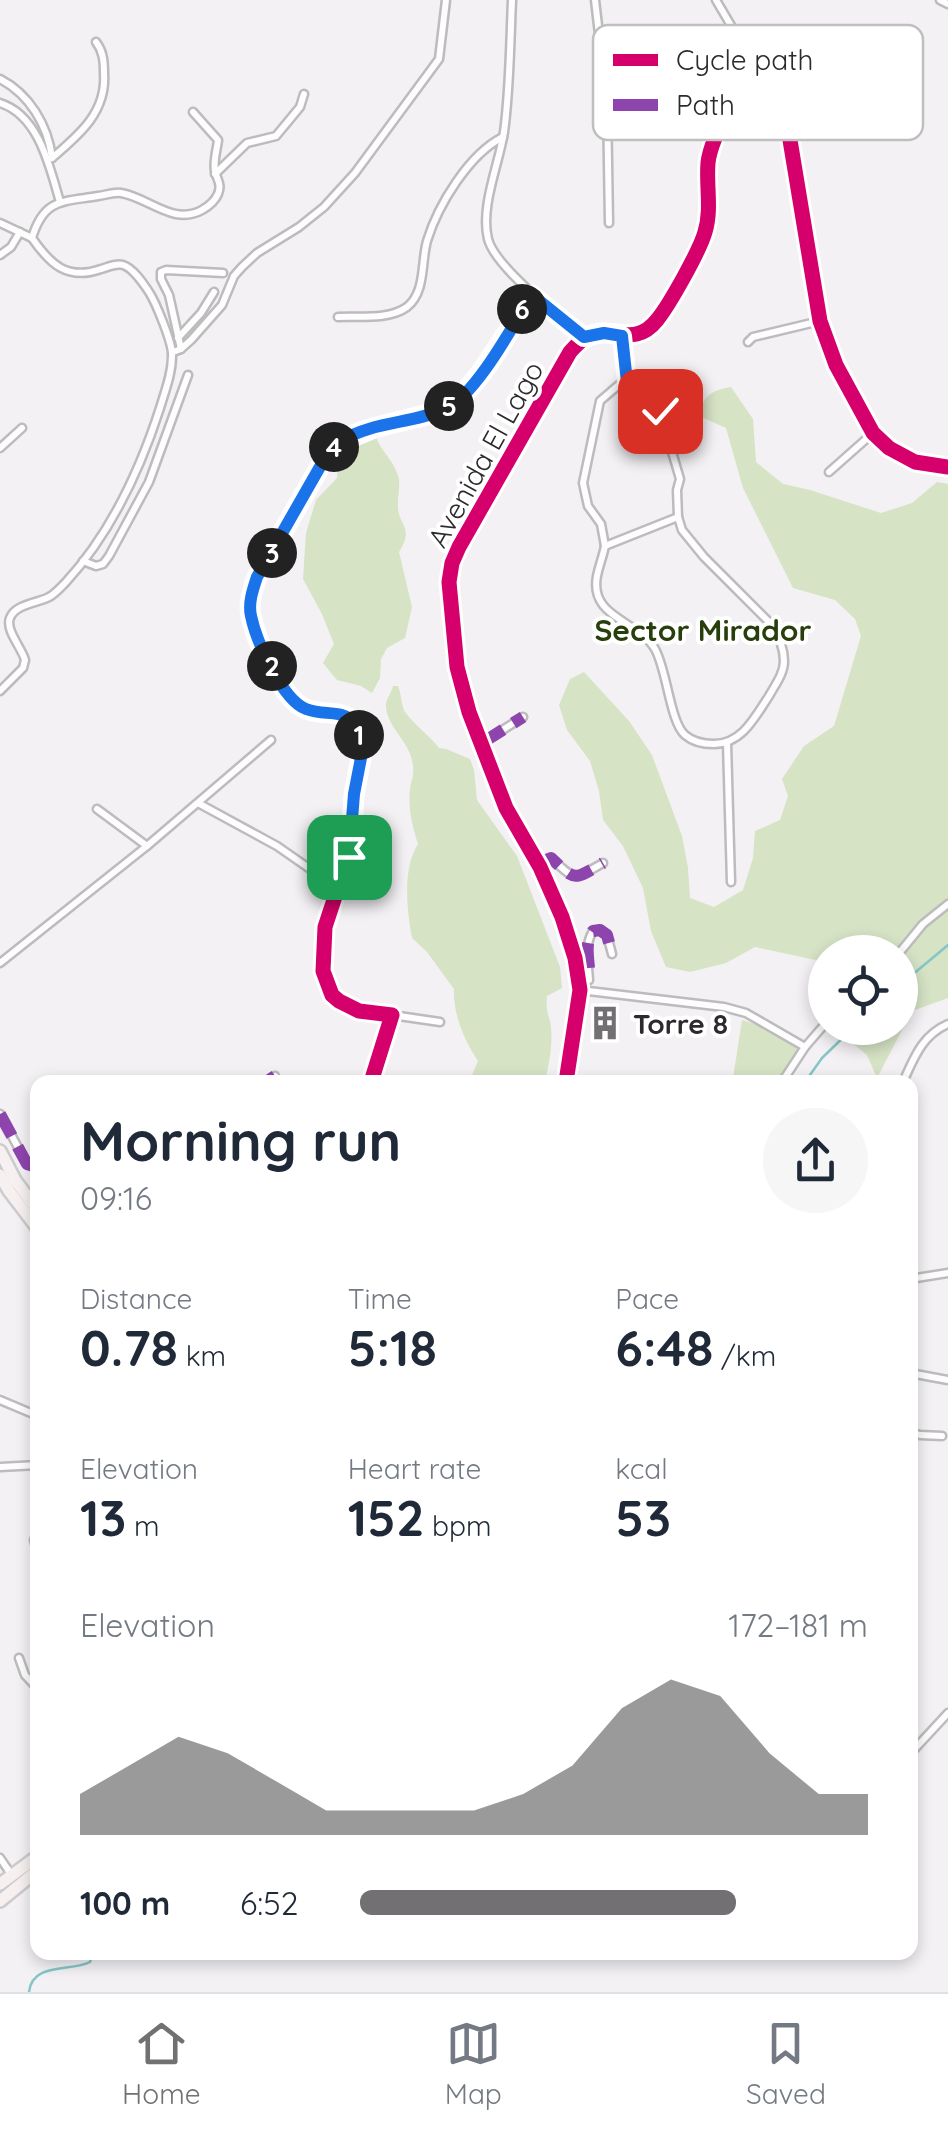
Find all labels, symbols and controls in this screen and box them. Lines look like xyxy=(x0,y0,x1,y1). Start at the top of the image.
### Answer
legend xyxy=(593,25,923,140)
text: Cycle path xyxy=(676,42,814,77)
text: Path xyxy=(676,87,735,122)
pin: 6 xyxy=(497,284,547,334)
text: 6 xyxy=(514,291,530,326)
street label: Avenida El Lago xyxy=(419,355,551,553)
pin xyxy=(618,369,703,454)
pin: 5 xyxy=(424,381,474,431)
icon: check xyxy=(633,384,688,439)
text: 5 xyxy=(441,388,457,423)
pin: 4 xyxy=(309,422,359,472)
text: 4 xyxy=(326,429,342,464)
pin: 3 xyxy=(247,528,297,578)
text: 3 xyxy=(264,535,280,570)
district label: Sector Mirador xyxy=(594,611,812,649)
pin: 2 xyxy=(247,641,297,691)
text: 2 xyxy=(264,648,280,683)
pin: 1 xyxy=(334,710,384,760)
text: 1 xyxy=(354,717,364,752)
pin xyxy=(307,815,392,900)
icon: arrive xyxy=(322,830,377,885)
map controls xyxy=(808,935,918,1045)
button: locate xyxy=(808,935,918,1045)
building icon: Torre 8 xyxy=(586,1004,624,1042)
place label: Torre 8 xyxy=(633,1006,728,1041)
text: Morning run xyxy=(80,1106,401,1175)
button: share xyxy=(763,1108,868,1213)
text: 09:16 xyxy=(80,1178,152,1218)
text: Distance xyxy=(80,1281,192,1316)
text: Time xyxy=(348,1281,412,1316)
text: Pace xyxy=(615,1281,679,1316)
text: 0.78 xyxy=(80,1316,178,1379)
text: 5:18 xyxy=(348,1316,437,1379)
text: 6:48 xyxy=(615,1316,713,1379)
text: km xyxy=(178,1338,226,1373)
text: /km xyxy=(713,1338,776,1373)
text: Elevation xyxy=(80,1451,198,1486)
text: Heart rate xyxy=(348,1451,481,1486)
text: kcal xyxy=(615,1451,668,1486)
text: 13 xyxy=(80,1486,126,1549)
text: 152 xyxy=(348,1486,424,1549)
text: 53 xyxy=(615,1486,671,1549)
text: m xyxy=(126,1508,160,1543)
text: bpm xyxy=(424,1508,491,1543)
text: Elevation xyxy=(80,1605,215,1645)
text: 172–181 m xyxy=(728,1605,868,1645)
text: 100 m xyxy=(80,1883,170,1923)
text: 6:52 xyxy=(240,1883,298,1923)
tab: Home xyxy=(122,2016,201,2111)
tab: Map xyxy=(445,2016,502,2111)
tab: Saved xyxy=(746,2016,826,2111)

